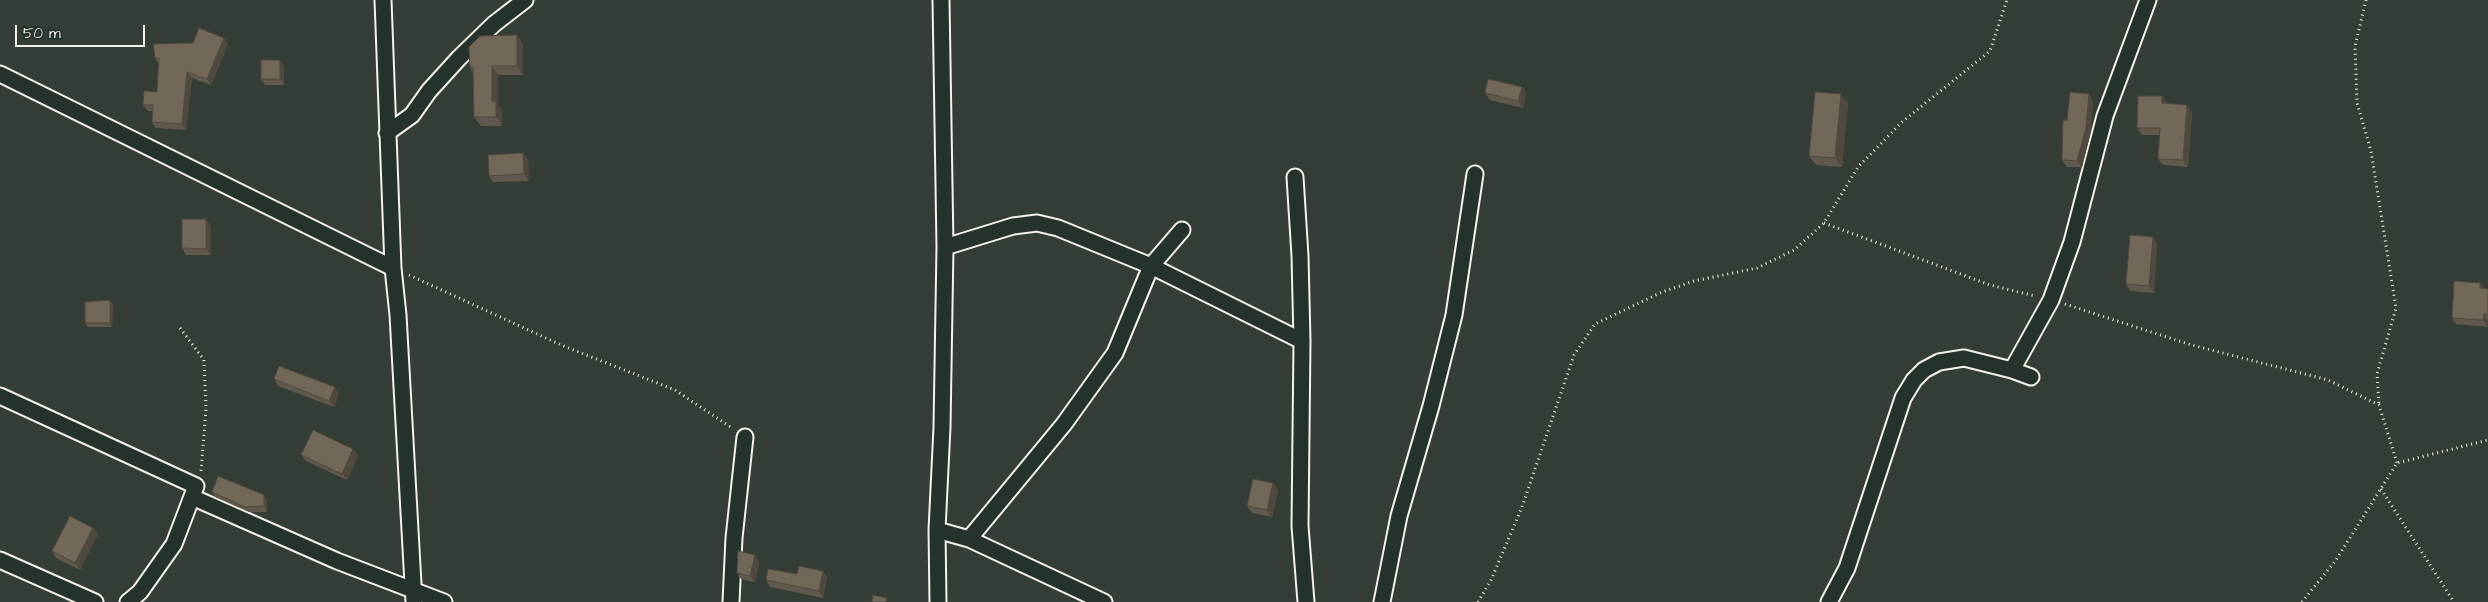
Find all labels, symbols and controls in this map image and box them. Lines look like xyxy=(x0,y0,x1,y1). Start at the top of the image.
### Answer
scale bar xyxy=(18,15,148,47)
text: 50 m xyxy=(23,23,61,44)

